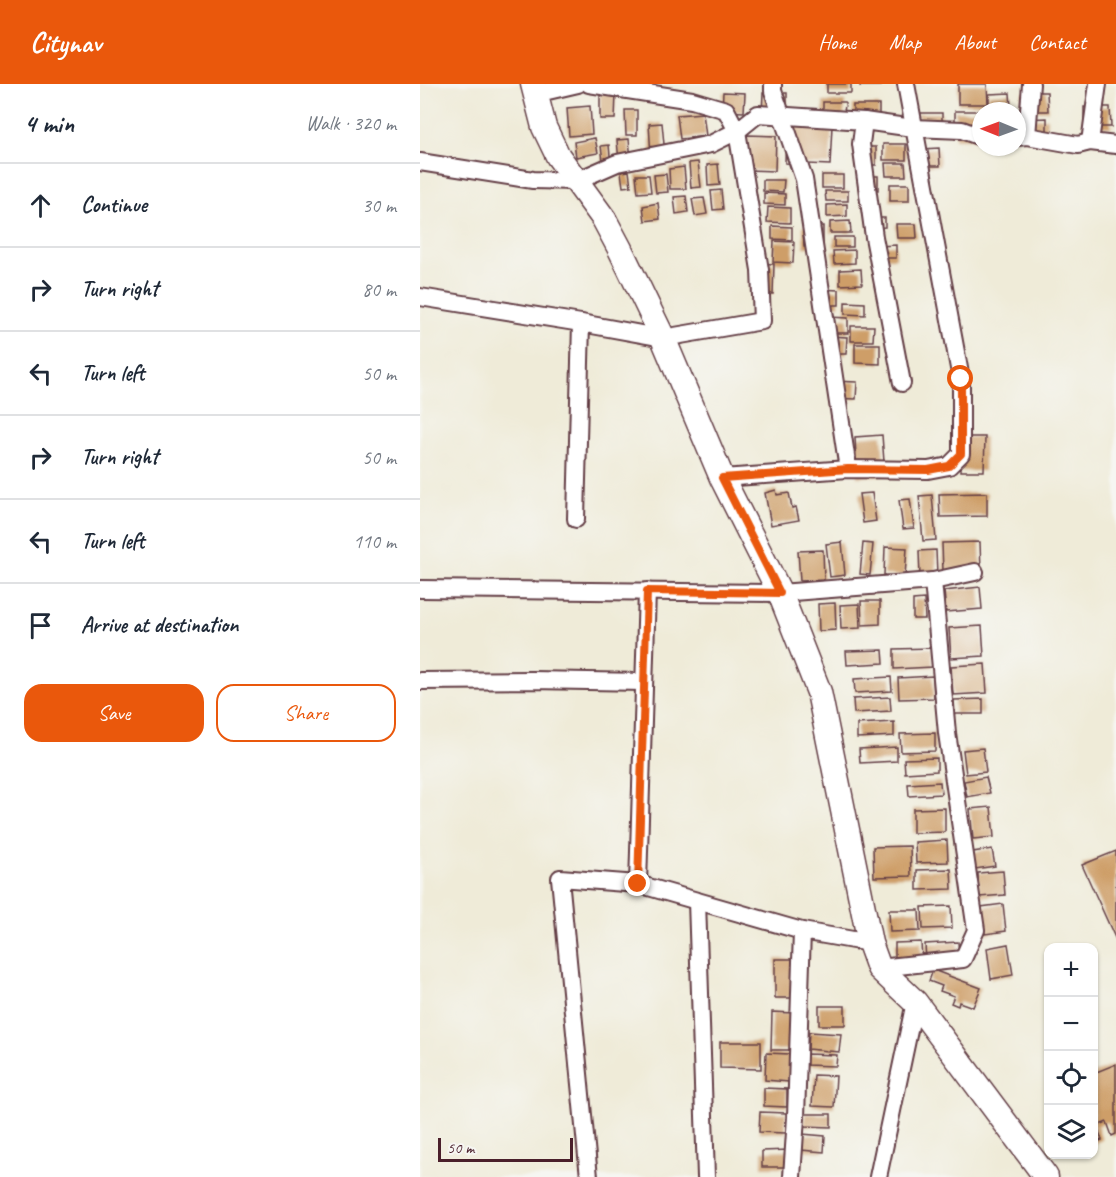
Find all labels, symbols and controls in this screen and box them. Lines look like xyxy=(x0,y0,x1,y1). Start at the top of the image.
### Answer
text: Citynav xyxy=(30,25,101,60)
text: Home xyxy=(818,29,856,55)
text: Map xyxy=(889,29,921,55)
text: About xyxy=(954,29,996,55)
text: Contact xyxy=(1029,29,1086,55)
north arrow xyxy=(972,102,1026,156)
text: 4 min xyxy=(24,107,74,140)
text: Walk · 320 m xyxy=(306,111,396,136)
icon: ahead xyxy=(24,189,57,222)
text: Continue xyxy=(81,191,147,219)
text: 30 m xyxy=(362,193,396,218)
icon: right xyxy=(24,273,57,306)
text: Turn right xyxy=(81,275,158,303)
text: 80 m xyxy=(362,277,396,302)
icon: left xyxy=(24,357,57,390)
text: Turn left xyxy=(81,359,145,387)
text: 50 m xyxy=(362,361,396,386)
route start xyxy=(947,365,973,391)
icon: right xyxy=(24,441,57,474)
text: Turn right xyxy=(81,443,158,471)
text: 50 m xyxy=(362,445,396,470)
icon: left xyxy=(24,525,57,558)
text: Turn left xyxy=(81,527,145,555)
text: 110 m xyxy=(353,529,396,554)
icon: arrive xyxy=(24,609,57,642)
text: Arrive at destination xyxy=(81,611,238,639)
button: Save xyxy=(24,684,204,742)
button: Share xyxy=(216,684,396,742)
route end xyxy=(624,870,650,896)
map controls xyxy=(1044,943,1098,1159)
button: + xyxy=(1044,943,1098,997)
button: − xyxy=(1044,997,1098,1051)
button: locate xyxy=(1044,1051,1098,1105)
button: layers xyxy=(1044,1105,1098,1159)
scale bar xyxy=(438,1135,573,1162)
text: 50 m xyxy=(447,1138,474,1158)

